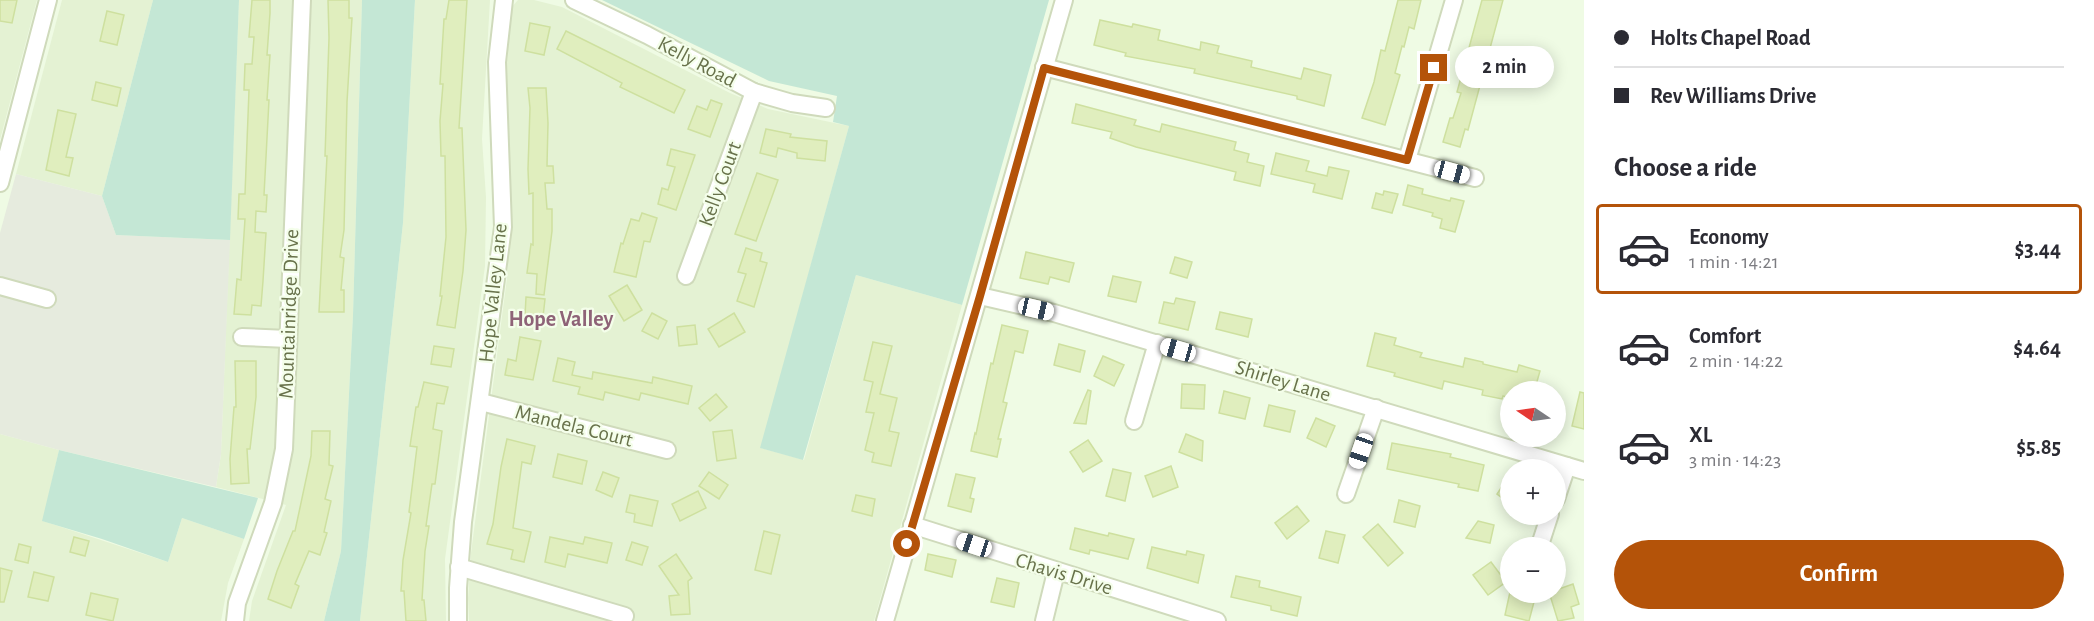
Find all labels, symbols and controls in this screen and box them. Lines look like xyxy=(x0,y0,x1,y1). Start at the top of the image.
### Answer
text: Holts Chapel Road xyxy=(1650,27,1811,49)
street label: Kelly Road xyxy=(654,33,740,91)
callout: 2 min xyxy=(1455,47,1554,89)
route end xyxy=(1420,54,1447,81)
text: 2 min xyxy=(1482,57,1527,77)
text: Rev Williams Drive xyxy=(1650,85,1816,107)
street label: Kelly Court xyxy=(695,139,745,229)
text: Choose a ride xyxy=(1614,154,1757,181)
car xyxy=(1432,159,1472,185)
street label: Hope Valley Lane xyxy=(475,222,511,364)
icon: car xyxy=(1617,222,1671,276)
text: Economy xyxy=(1689,226,1769,248)
street label: Mountainridge Drive xyxy=(276,229,302,399)
text: $3.44 xyxy=(2014,238,2061,260)
text: 1 min · 14:21 xyxy=(1689,252,1779,272)
car xyxy=(1016,296,1056,322)
district label: Hope Valley xyxy=(509,308,614,331)
icon: car xyxy=(1617,321,1671,375)
text: Comfort xyxy=(1689,325,1761,347)
car xyxy=(1158,336,1198,364)
text: $4.64 xyxy=(2013,337,2061,359)
text: 2 min · 14:22 xyxy=(1689,351,1783,371)
street label: Shirley Lane xyxy=(1233,357,1333,405)
north arrow xyxy=(1500,381,1566,447)
map controls xyxy=(1500,381,1566,603)
street label: Mandela Court xyxy=(513,401,635,451)
icon: car xyxy=(1617,420,1671,474)
text: XL xyxy=(1689,424,1712,446)
car xyxy=(1347,431,1375,471)
text: $5.85 xyxy=(2016,436,2061,458)
text: 3 min · 14:23 xyxy=(1689,450,1781,470)
button: + xyxy=(1500,459,1566,525)
route start xyxy=(893,530,920,557)
car xyxy=(954,531,994,559)
button: − xyxy=(1500,537,1566,603)
button: Confirm xyxy=(1614,540,2064,609)
street label: Chavis Drive xyxy=(1013,549,1115,599)

